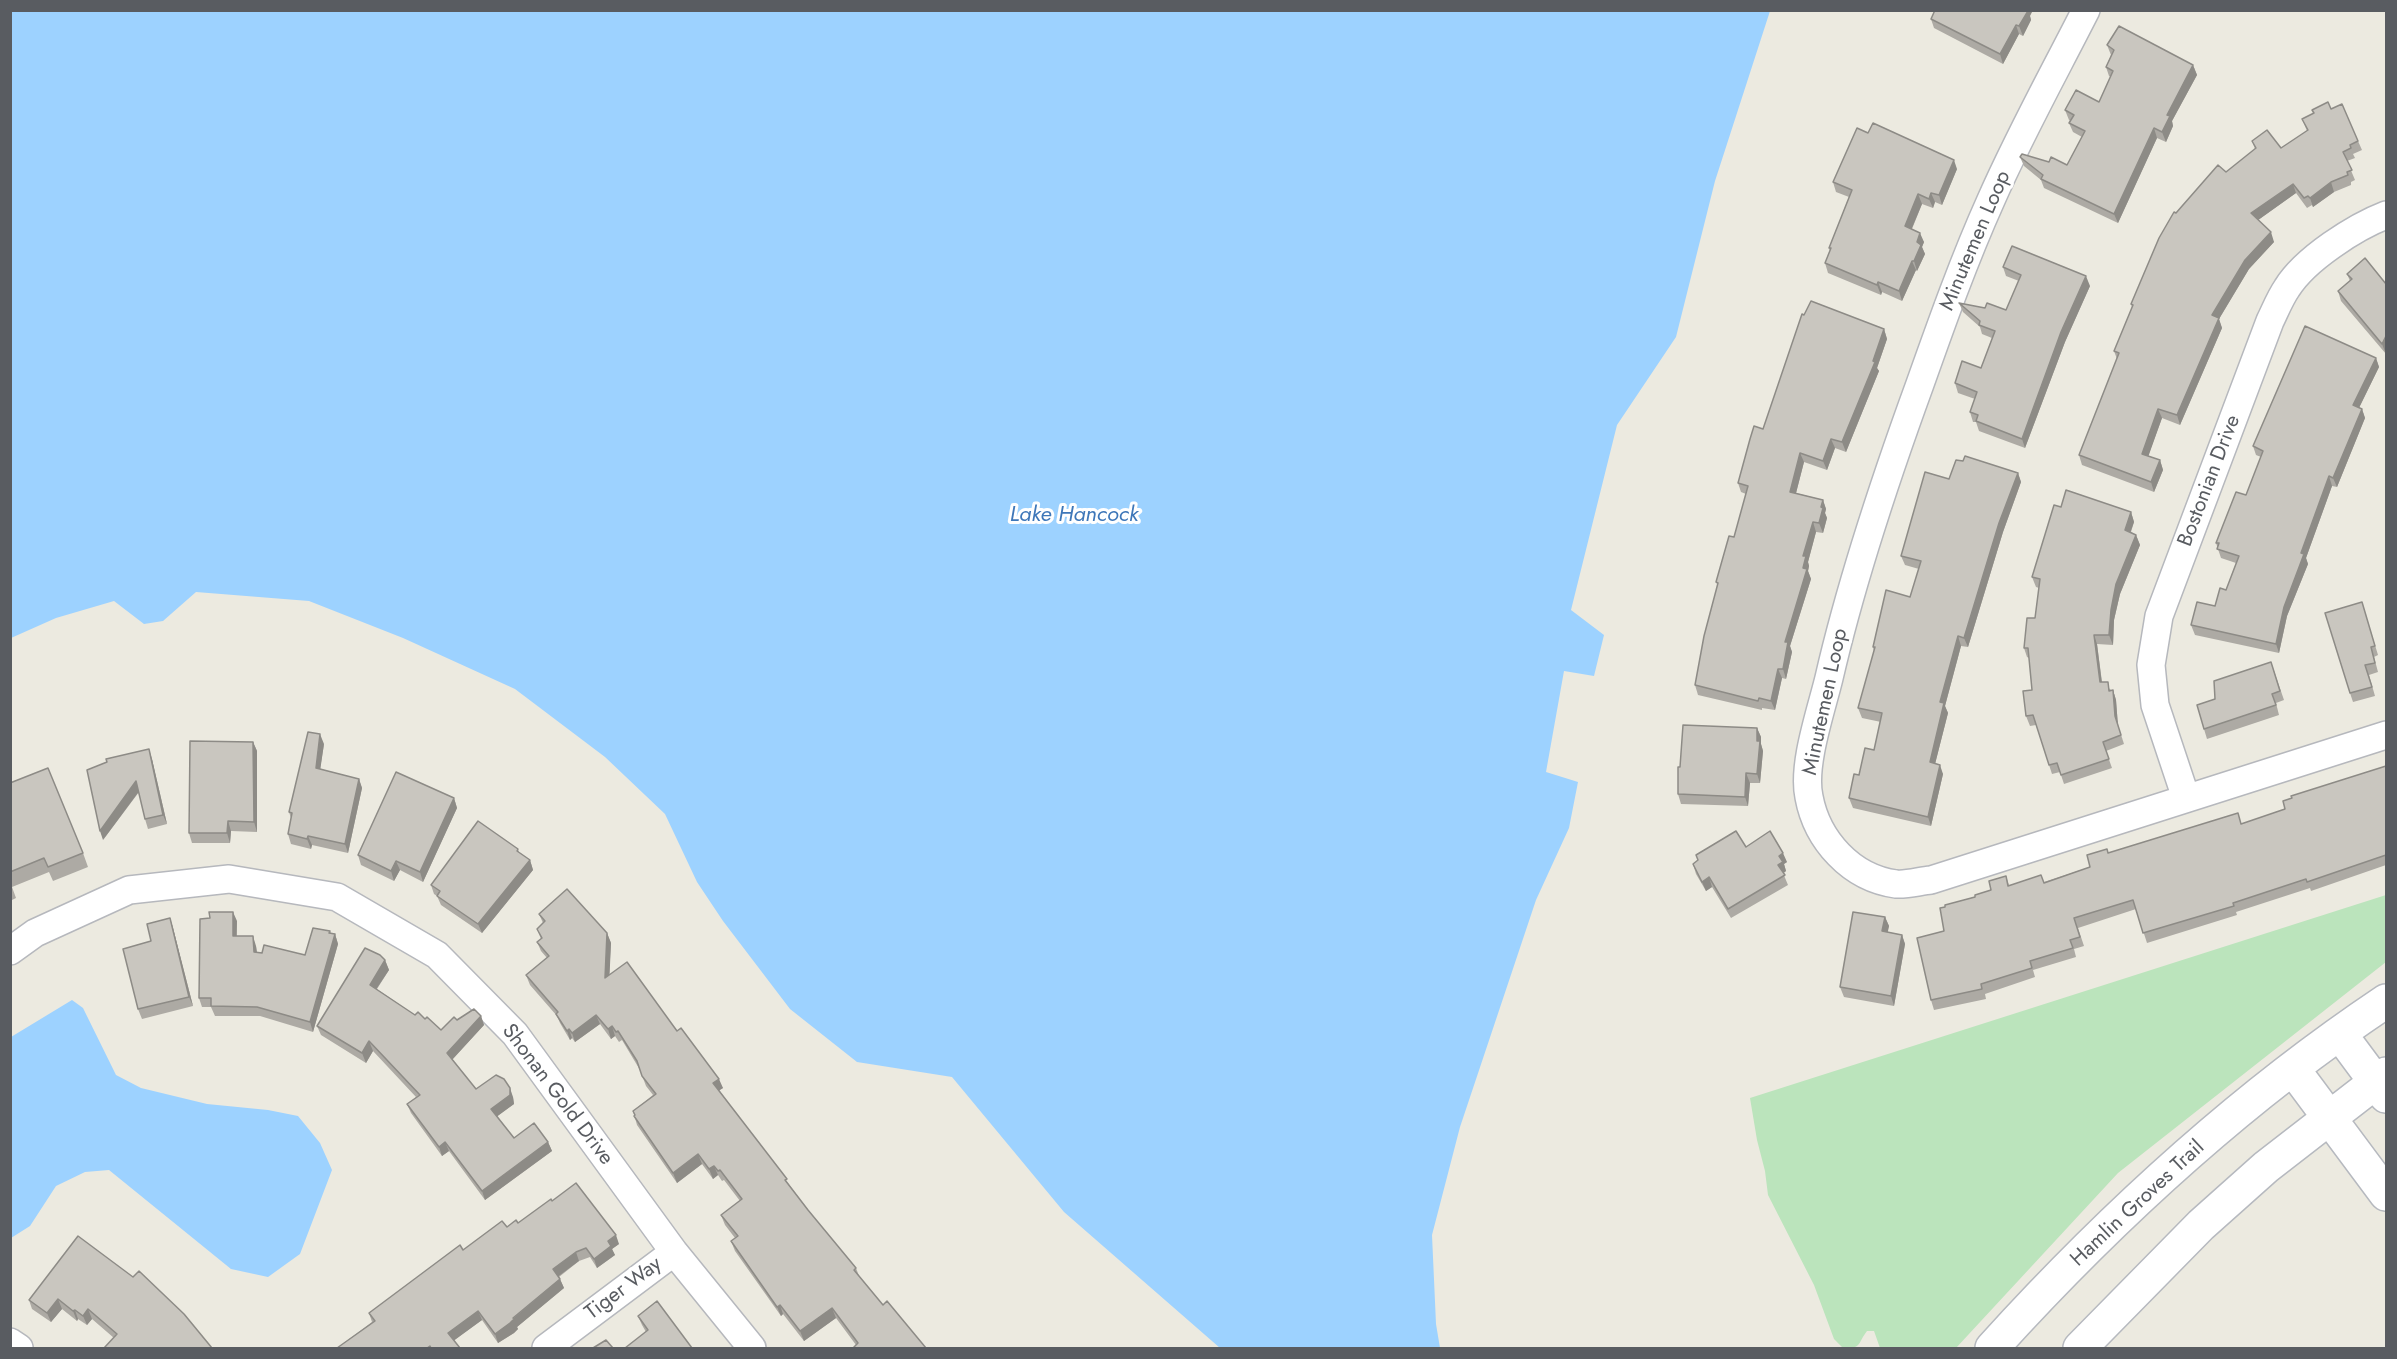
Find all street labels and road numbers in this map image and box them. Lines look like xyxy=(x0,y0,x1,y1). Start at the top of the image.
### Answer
street label: Minutemen Loop xyxy=(1935,167,2017,315)
street label: Bostonian Drive xyxy=(2173,412,2247,550)
street label: Minutemen Loop xyxy=(1798,626,1854,778)
street label: Shonan Gold Drive xyxy=(496,1020,618,1170)
street label: Hamlin Groves Trail xyxy=(2066,1136,2210,1272)
street label: Tiger Way xyxy=(581,1252,667,1326)

